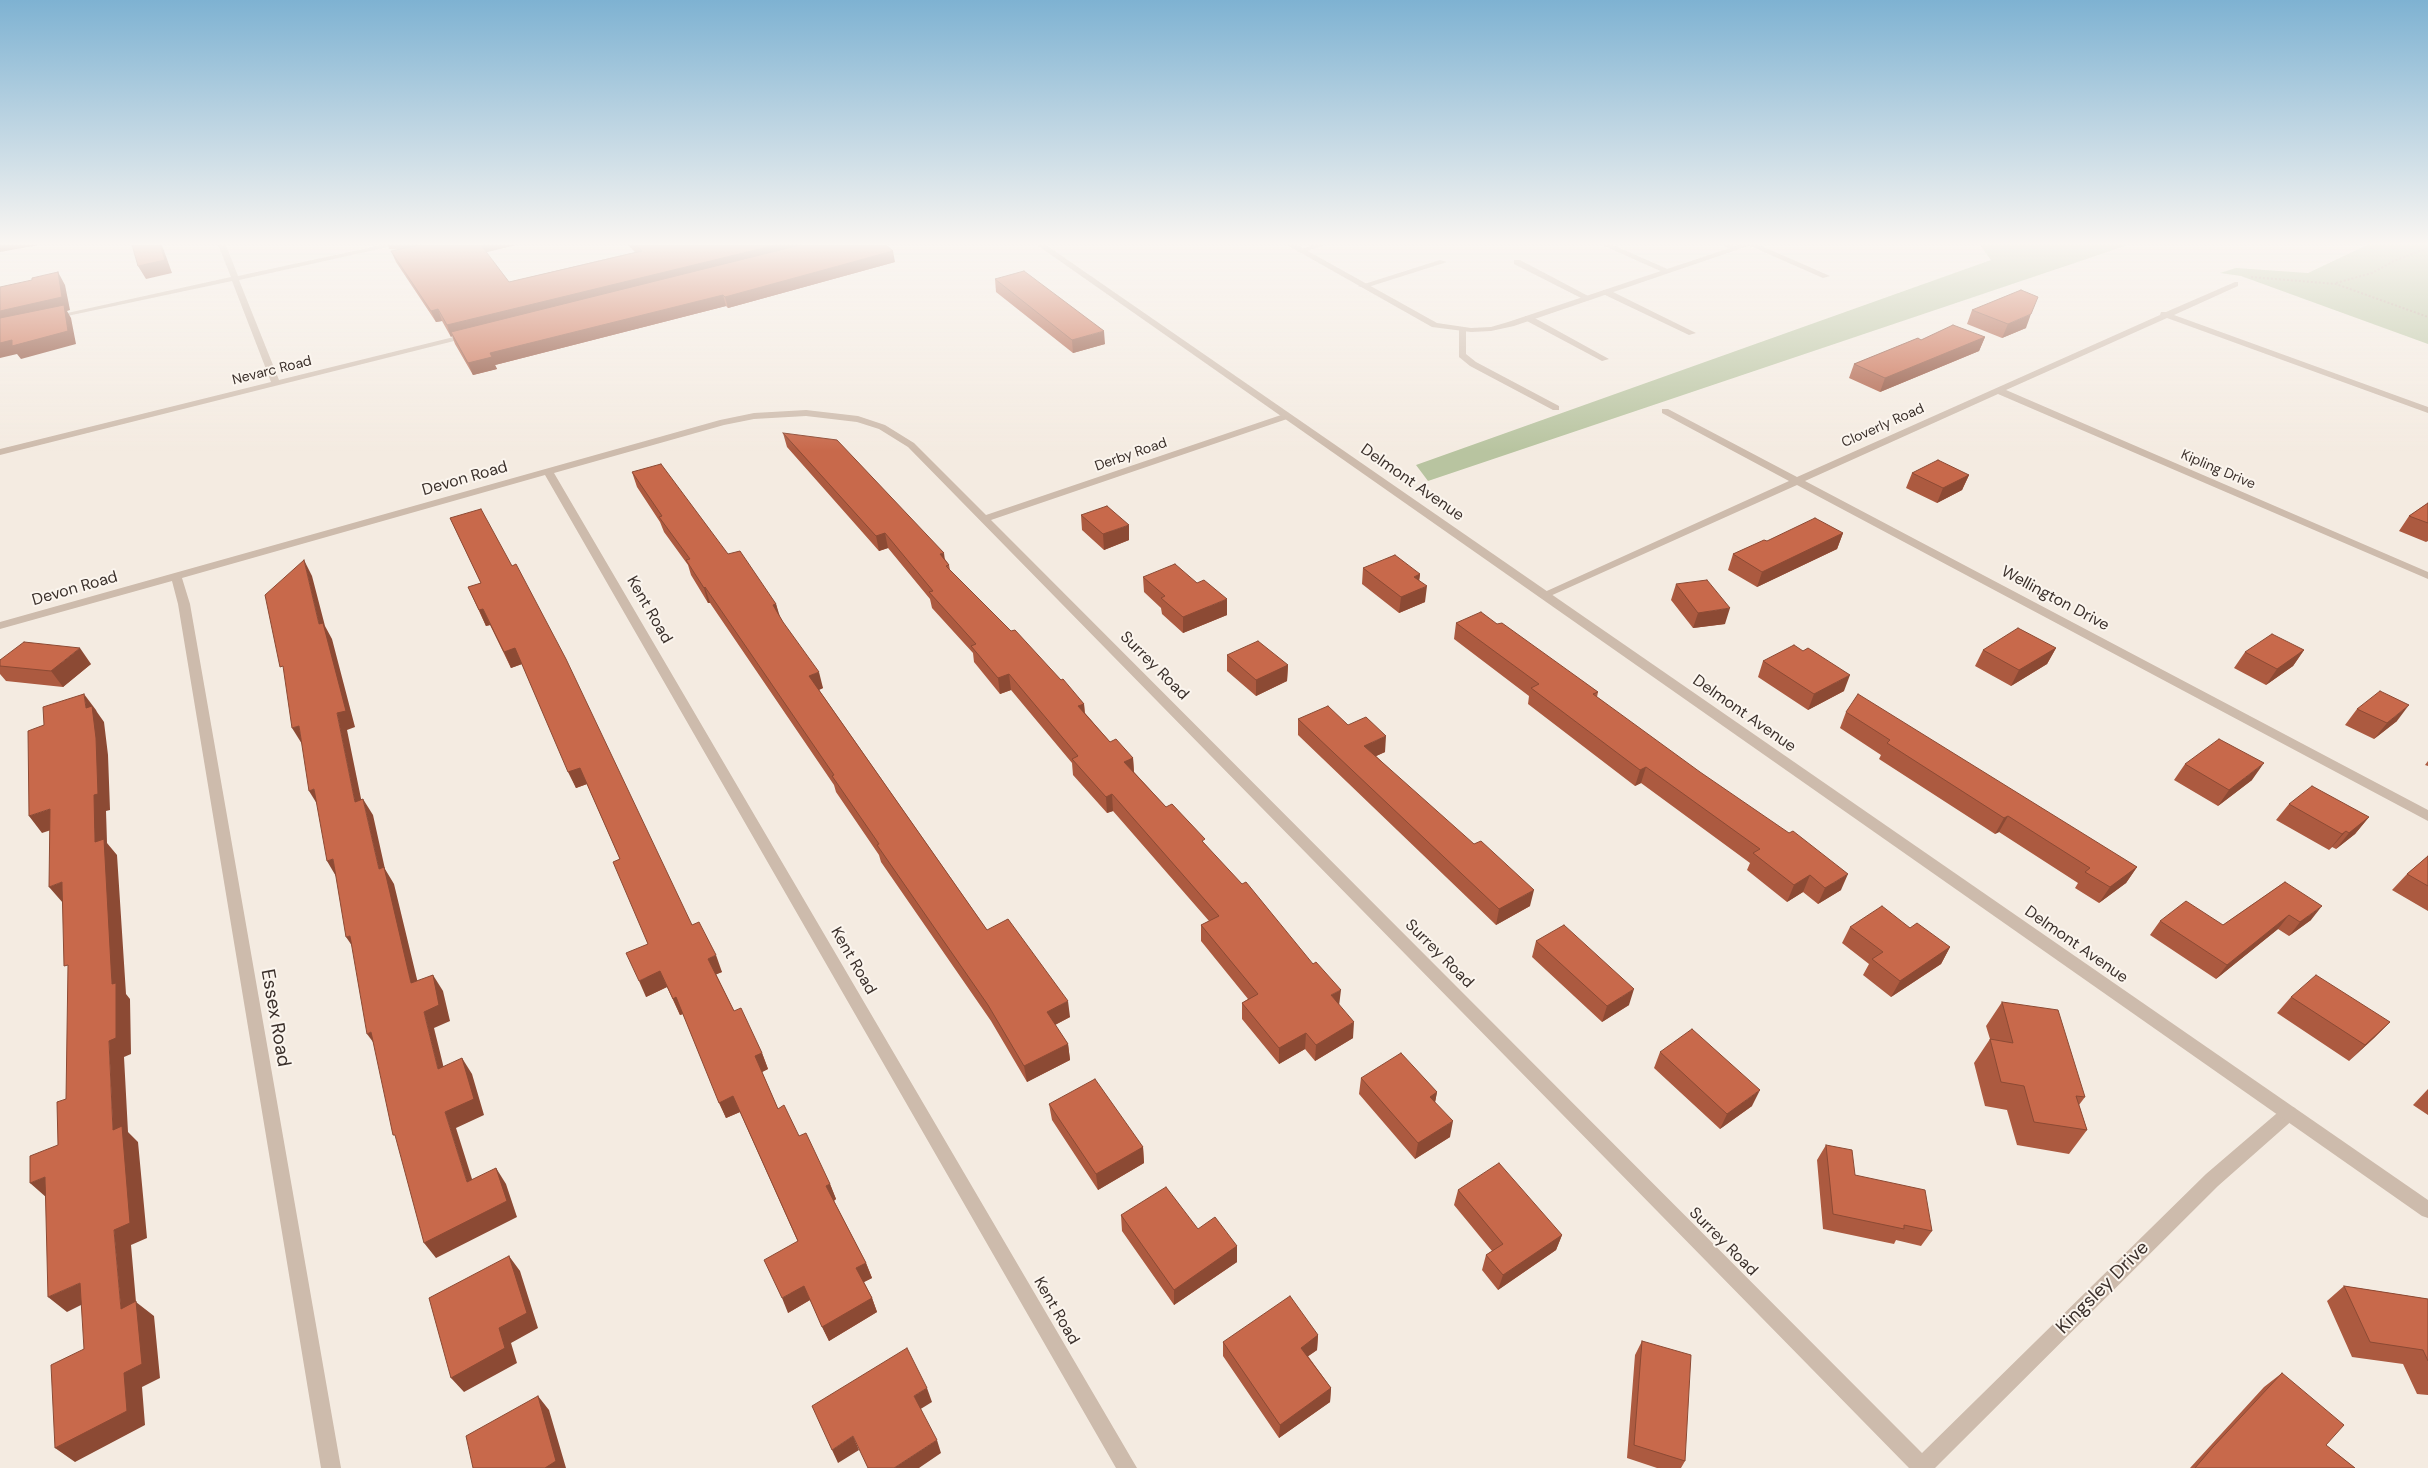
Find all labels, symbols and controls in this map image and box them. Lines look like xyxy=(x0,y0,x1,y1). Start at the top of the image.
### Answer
street label: Nevarc Road xyxy=(231,353,313,389)
street label: Cloverly Road xyxy=(1839,400,1927,452)
street label: Derby Road xyxy=(1093,435,1169,475)
street label: Delmont Avenue xyxy=(1357,440,1467,526)
street label: Kipling Drive xyxy=(2178,447,2258,493)
street label: Devon Road xyxy=(420,458,510,500)
street label: Wellington Drive xyxy=(1998,562,2112,636)
street label: Devon Road xyxy=(30,568,120,610)
street label: Kent Road xyxy=(622,573,676,647)
street label: Surrey Road xyxy=(1116,628,1192,704)
street label: Delmont Avenue xyxy=(1689,671,1799,757)
street label: Delmont Avenue xyxy=(2021,902,2131,988)
street label: Surrey Road xyxy=(1401,916,1477,992)
street label: Kent Road xyxy=(826,924,880,998)
street label: Essex Road xyxy=(255,967,295,1069)
street label: Surrey Road xyxy=(1685,1204,1761,1280)
street label: Kingsley Drive xyxy=(2052,1237,2154,1339)
street label: Kent Road xyxy=(1029,1274,1083,1348)

